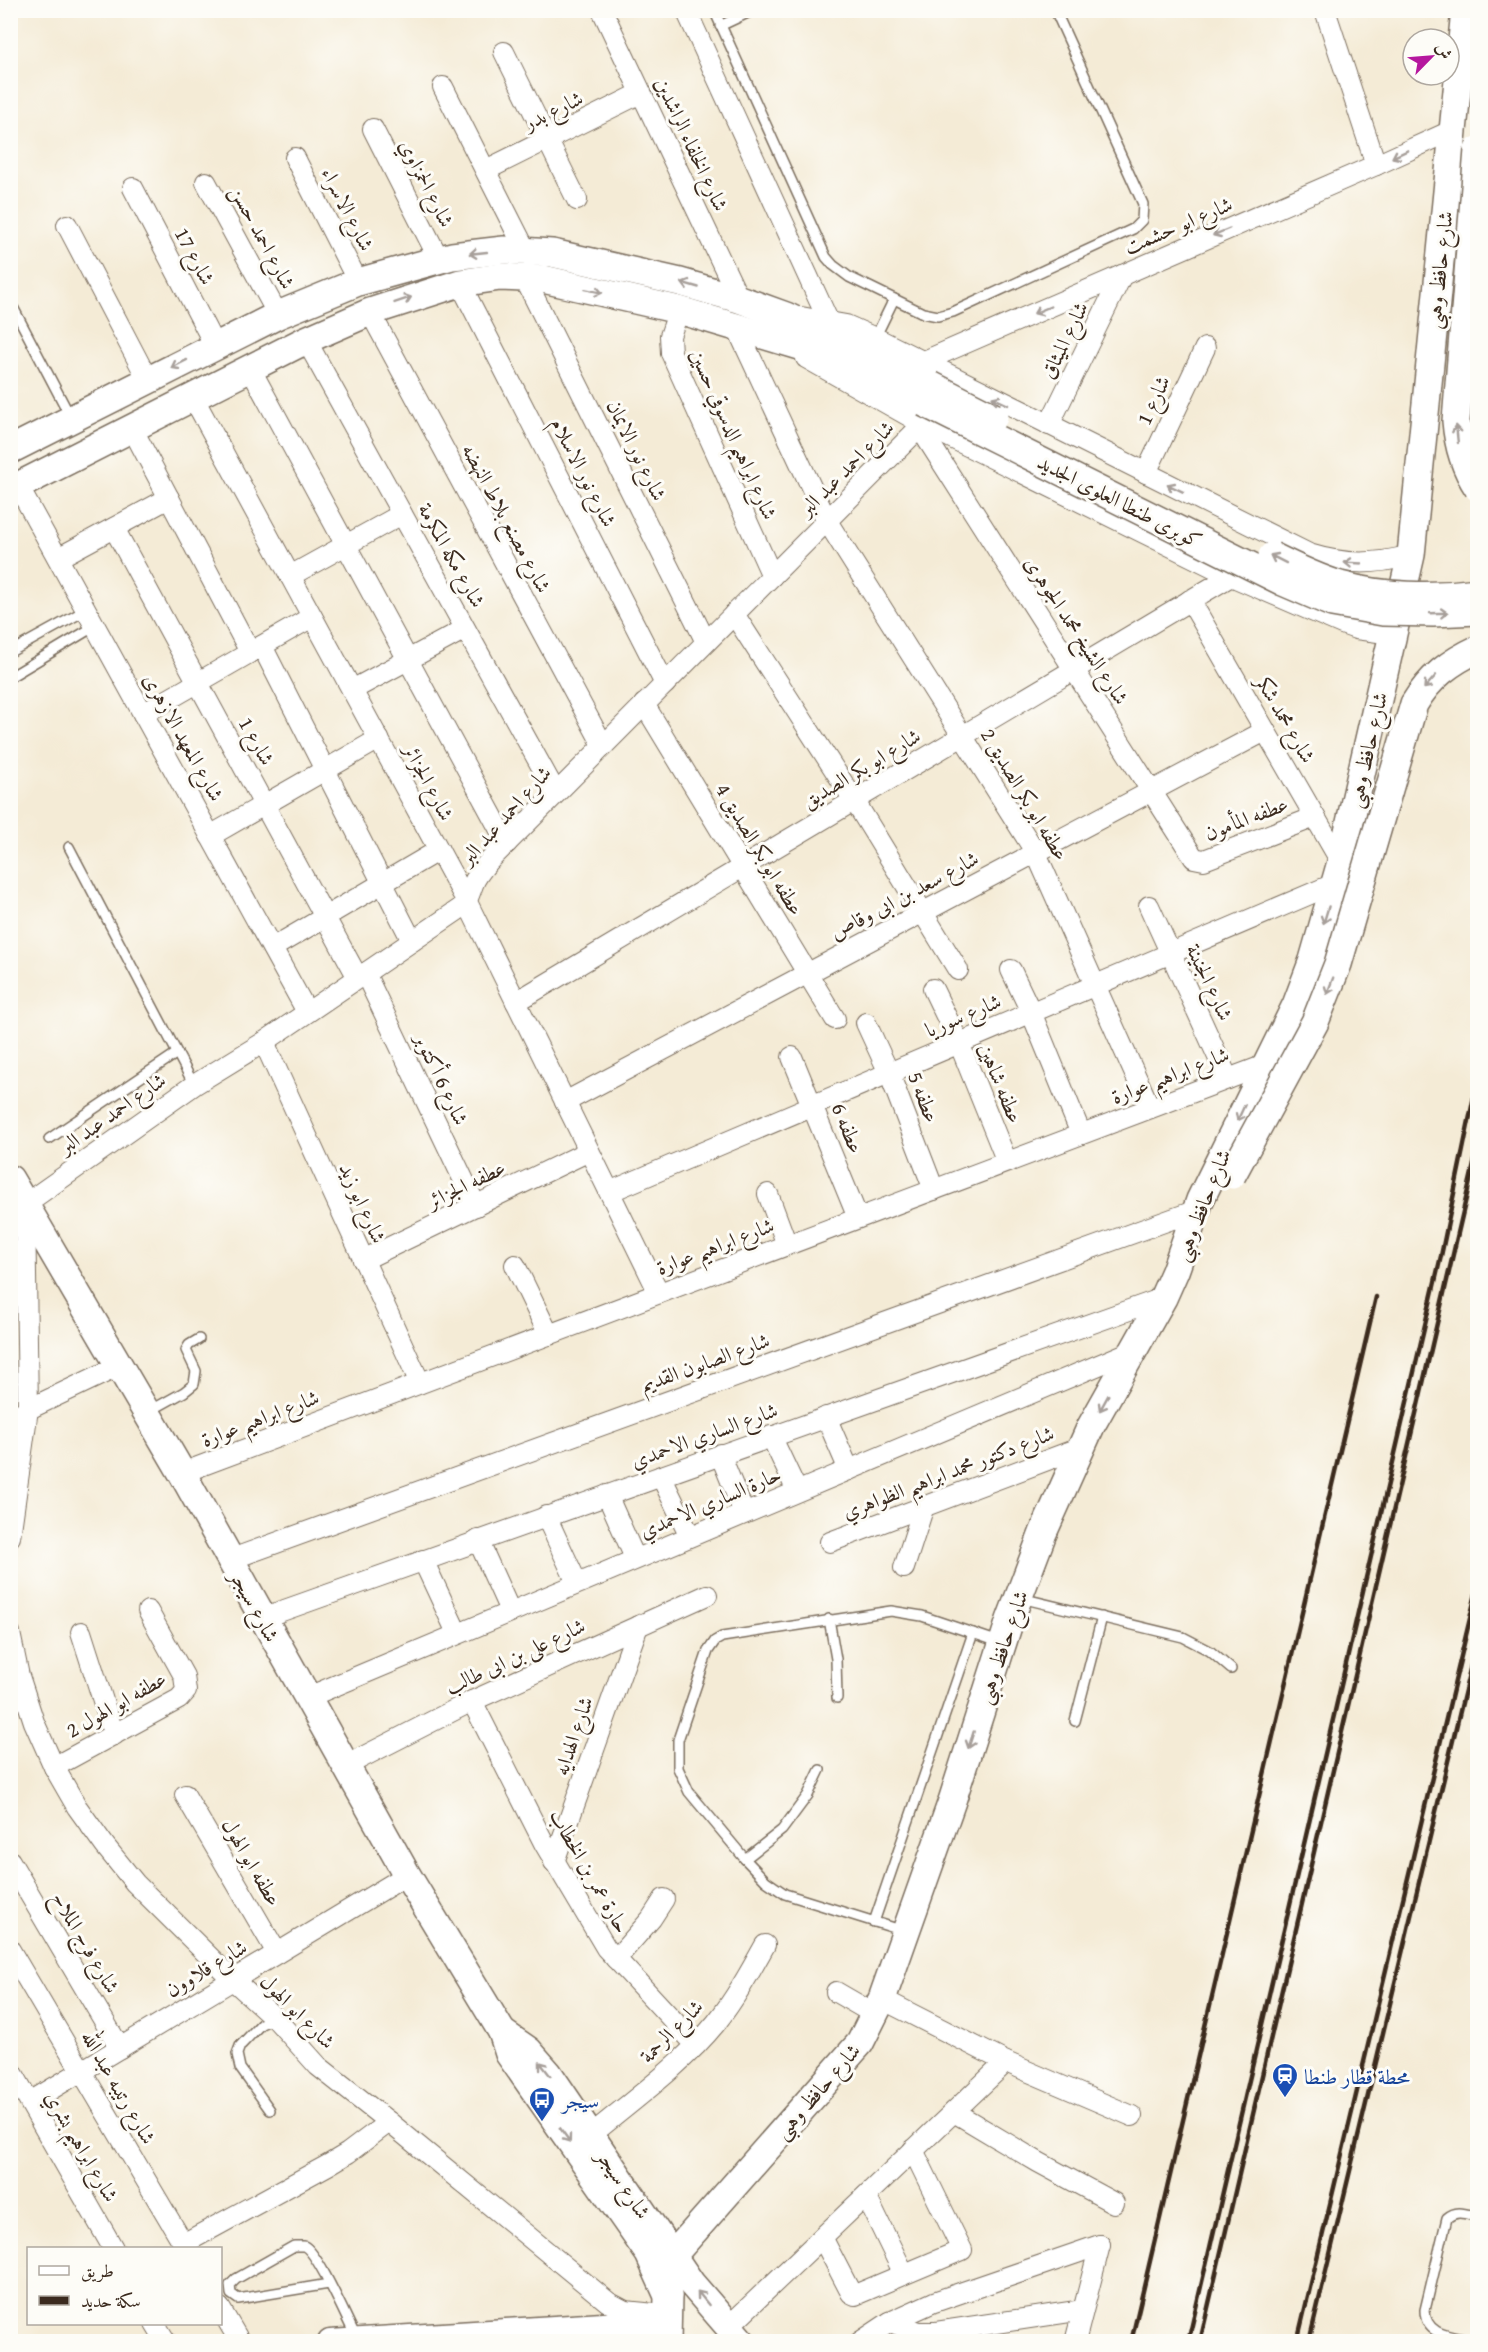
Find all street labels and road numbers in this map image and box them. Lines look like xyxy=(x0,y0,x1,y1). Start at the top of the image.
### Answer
street label: شارع الخلفاء الراشدين xyxy=(645,72,737,217)
street label: شارع بدر xyxy=(516,82,589,141)
street label: شارع الحمزاوي xyxy=(389,133,462,234)
street label: شارع الاسراء xyxy=(311,162,382,258)
street label: شارع احمد حسن xyxy=(220,179,303,296)
street label: شارع ابو حشمت xyxy=(1119,188,1238,265)
street label: شارع حافظ وهبى xyxy=(1417,210,1464,331)
street label: شارع 17 xyxy=(164,222,223,292)
street label: شارع الميثاق xyxy=(1032,296,1099,385)
street label: شارع ابراهيم الدسوقي حسين xyxy=(677,344,786,527)
street label: شارع 1 xyxy=(1128,370,1181,431)
street label: شارع نور الايمان xyxy=(596,394,675,507)
street label: شارع نور الاسلام xyxy=(540,412,625,534)
street label: شارع احمد عبد البر xyxy=(789,413,903,527)
street label: شارع مصنع بلاط النهضه xyxy=(451,438,559,600)
street label: كوبرى طنطا العلوى الجديد xyxy=(1032,446,1208,556)
street label: شارع مكه المكرمة xyxy=(408,497,494,614)
street label: شارع الشيخ محمد الجوهرى xyxy=(1014,549,1137,713)
street label: شارع المعهد الازهرى xyxy=(133,667,232,808)
street label: شارع محمد شكر xyxy=(1245,668,1324,770)
street label: شارع حافظ وهبى xyxy=(1339,689,1398,812)
street label: شارع 1 xyxy=(228,711,283,772)
street label: شارع ابو بكر الصديق xyxy=(796,720,928,818)
street label: عطفه ابو بكر الصديق 2 xyxy=(973,722,1077,866)
street label: شارع الجزائر xyxy=(392,736,462,827)
street label: شارع احمد عبد البر xyxy=(450,758,561,875)
street label: عطفه ابو بكر الصديق 4 xyxy=(708,777,812,921)
street label: عطفه المأمون xyxy=(1200,788,1292,848)
street label: شارع سعد بن ابى وقاص xyxy=(824,843,986,950)
street label: شارع الجنينة xyxy=(1176,938,1241,1027)
street label: شارع سوريا xyxy=(920,985,1007,1048)
street label: شارع 6 أكتوبر xyxy=(404,1026,477,1132)
street label: عطفه شاهين xyxy=(971,1038,1031,1128)
street label: شارع ابراهيم عوارة xyxy=(1107,1038,1236,1117)
street label: شارع احمد عبد البر xyxy=(50,1064,174,1165)
street label: عطفه 5 xyxy=(900,1067,948,1127)
street label: عطفه 6 xyxy=(824,1098,872,1158)
street label: شارع حافظ وهبى xyxy=(1165,1144,1241,1267)
street label: عطفه الجزائر xyxy=(420,1152,511,1217)
street label: شارع ابو زيد xyxy=(329,1158,395,1249)
street label: شارع ابراهيم عوارة xyxy=(652,1209,781,1288)
street label: شارع الصابون القديم xyxy=(636,1324,775,1403)
street label: شارع ابراهيم عوارة xyxy=(197,1381,326,1460)
street label: شارع الساري الاحمدي xyxy=(626,1394,783,1479)
street label: شارع دكتور محمد ابراهيم الظواهري xyxy=(838,1417,1061,1532)
street label: حارة الساري الاحمدي xyxy=(634,1458,786,1547)
street label: شارع سيجر xyxy=(219,1563,288,1649)
street label: شارع حافظ وهبى xyxy=(968,1586,1039,1709)
street label: شارع على بن ابى طالب xyxy=(440,1610,592,1705)
street label: عطفه ابو الهول 2 xyxy=(60,1663,172,1745)
street label: شارع الهدايه xyxy=(545,1692,604,1781)
street label: حارة عمر بن الخطاب xyxy=(542,1803,638,1939)
street label: عطفه ابو الهول xyxy=(214,1812,290,1912)
street label: شارع فرج الملاح xyxy=(41,1885,128,2001)
street label: شارع قلاوون xyxy=(159,1931,254,2007)
street label: شارع ابو الهول xyxy=(251,1966,343,2058)
street label: شارع الرحمة xyxy=(632,1992,712,2072)
street label: شارع رتيبه عبد الله xyxy=(71,2024,165,2151)
street label: شارع حافظ وهبى xyxy=(766,2036,870,2148)
street label: شارع ابراهيم بشري xyxy=(32,2084,127,2211)
street label: شارع سيجر xyxy=(586,2141,659,2227)

